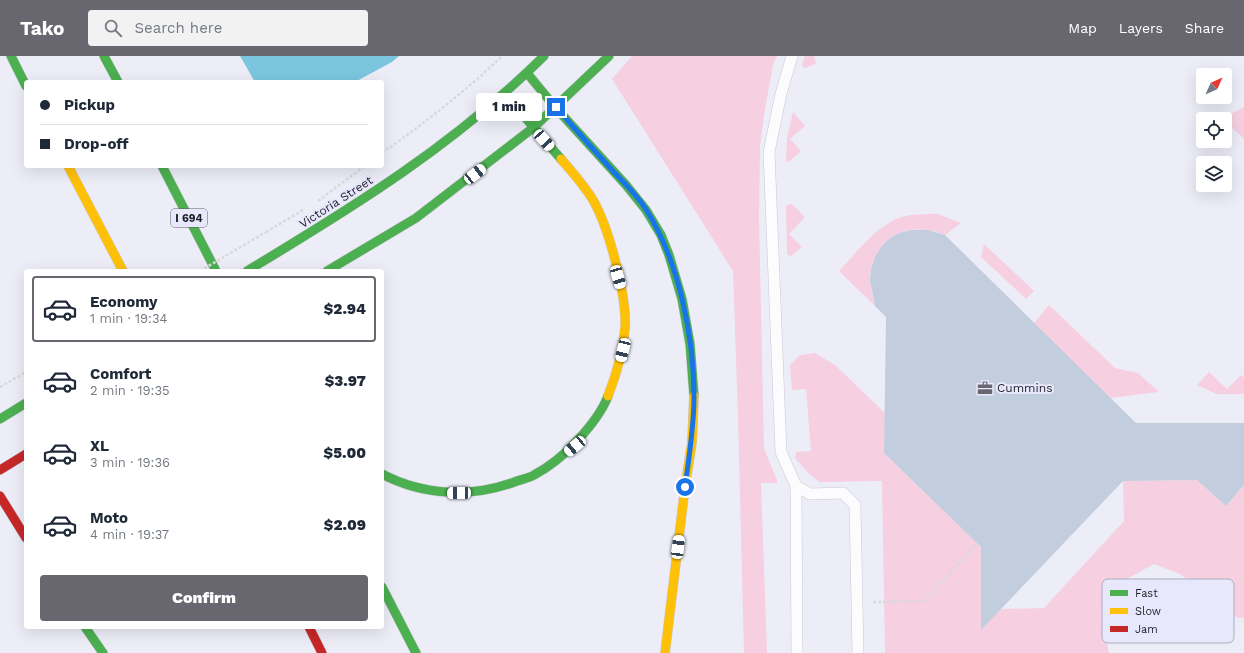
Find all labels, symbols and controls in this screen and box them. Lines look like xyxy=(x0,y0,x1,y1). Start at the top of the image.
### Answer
search box xyxy=(88,10,368,46)
text: Tako xyxy=(20,17,64,40)
icon: search xyxy=(102,17,124,39)
text: Search here xyxy=(134,19,222,37)
text: Map xyxy=(1068,20,1097,36)
text: Layers xyxy=(1119,20,1163,36)
text: Share xyxy=(1185,20,1224,36)
north arrow xyxy=(1196,68,1232,104)
map controls xyxy=(1196,68,1232,192)
callout: 1 min xyxy=(476,93,542,121)
text: Pickup xyxy=(64,96,115,114)
route end xyxy=(547,98,565,116)
text: 1 min xyxy=(492,99,526,114)
button: locate xyxy=(1196,112,1232,148)
car xyxy=(532,127,556,153)
text: Drop-off xyxy=(64,135,129,153)
button: layers xyxy=(1196,156,1232,192)
car xyxy=(462,162,488,186)
street label: Victoria Street xyxy=(297,173,375,231)
road number: I 694 xyxy=(171,209,207,227)
car xyxy=(609,264,627,290)
icon: car xyxy=(42,291,78,327)
text: Economy xyxy=(90,293,157,311)
text: $2.94 xyxy=(324,300,366,318)
text: 1 min · 19:34 xyxy=(90,311,167,326)
car xyxy=(614,337,632,363)
icon: car xyxy=(42,363,78,399)
text: Comfort xyxy=(90,365,151,383)
text: $3.97 xyxy=(325,372,366,390)
office icon: Cummins xyxy=(976,379,994,397)
place label: Cummins xyxy=(997,381,1052,395)
text: 2 min · 19:35 xyxy=(90,383,170,398)
car xyxy=(562,434,588,458)
icon: car xyxy=(42,435,78,471)
text: XL xyxy=(90,437,109,455)
text: $5.00 xyxy=(324,444,366,462)
text: 3 min · 19:36 xyxy=(90,455,170,470)
route start xyxy=(676,478,694,496)
car xyxy=(447,487,471,499)
icon: car xyxy=(42,507,78,543)
text: Moto xyxy=(90,509,128,527)
text: $2.09 xyxy=(324,516,366,534)
text: 4 min · 19:37 xyxy=(90,527,169,542)
car xyxy=(671,534,685,560)
button: Confirm xyxy=(40,575,368,621)
legend xyxy=(1102,579,1234,643)
text: Fast xyxy=(1135,587,1158,600)
text: Slow xyxy=(1135,605,1161,618)
text: Jam xyxy=(1135,623,1158,636)

